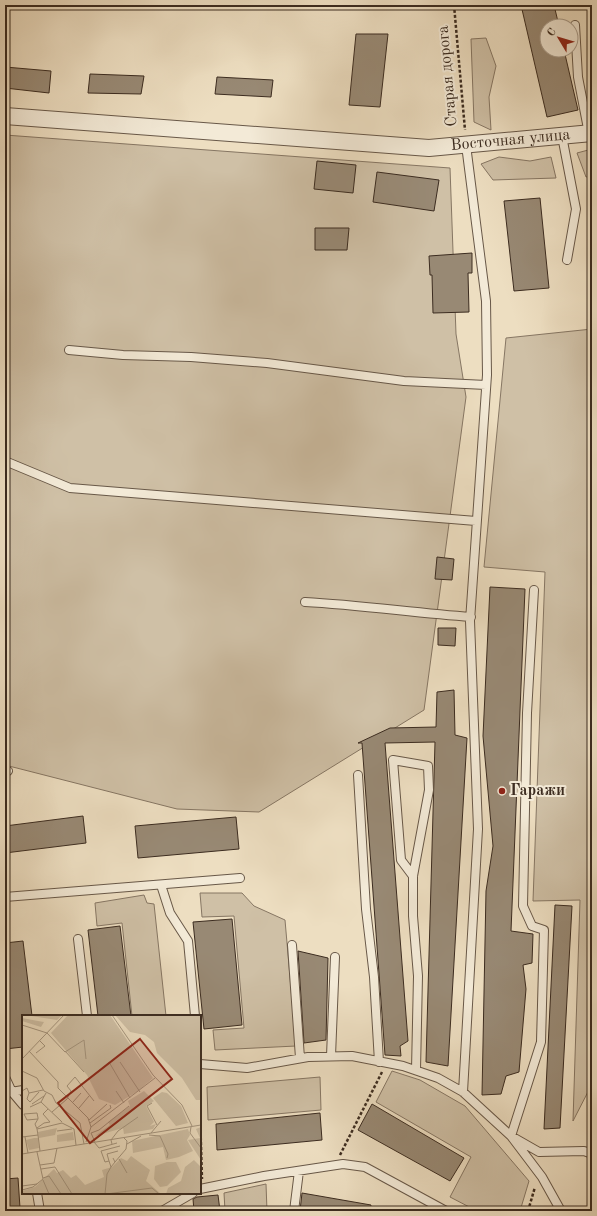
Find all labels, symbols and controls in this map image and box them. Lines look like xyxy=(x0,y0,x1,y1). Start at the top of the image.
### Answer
north arrow xyxy=(539,18,579,58)
street label: Старая дорога xyxy=(436,25,460,127)
text: С xyxy=(546,27,559,39)
street label: Восточная улица xyxy=(450,127,571,154)
place label: Гаражи xyxy=(510,783,565,799)
marker: Гаражи xyxy=(497,786,507,796)
inset map xyxy=(22,1015,201,1194)

